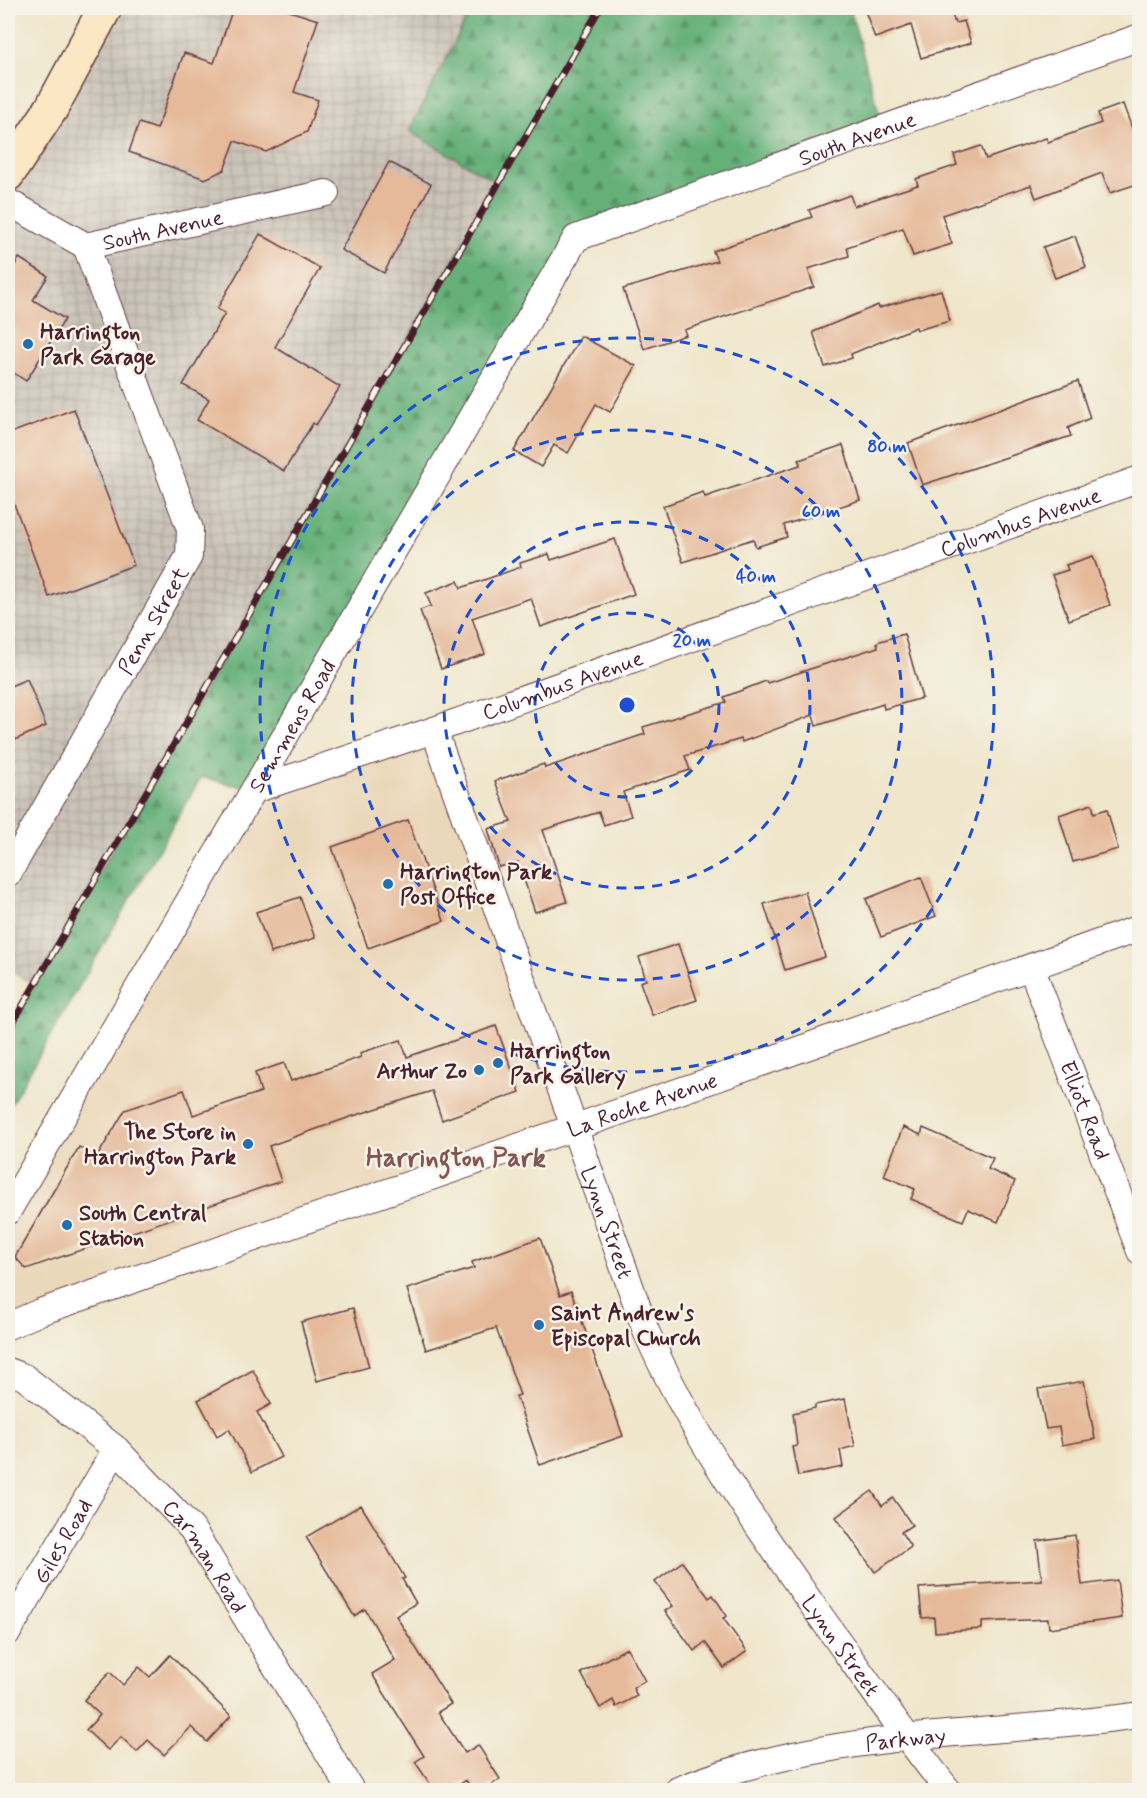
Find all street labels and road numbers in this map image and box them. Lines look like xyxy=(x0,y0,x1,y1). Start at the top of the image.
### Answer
street label: South Avenue xyxy=(795,106,920,174)
street label: South Avenue xyxy=(100,204,226,258)
street label: Columbus Avenue xyxy=(937,482,1105,565)
street label: Penn Street xyxy=(112,562,196,680)
street label: Columbus Avenue xyxy=(479,645,647,728)
street label: Semmens Road xyxy=(243,655,343,798)
street label: Elliot Road xyxy=(1052,1057,1116,1164)
street label: La Roche Avenue xyxy=(564,1067,721,1145)
street label: Lynn Street xyxy=(573,1163,638,1283)
street label: Giles Road xyxy=(28,1494,99,1589)
street label: Carman Road xyxy=(156,1495,252,1619)
street label: Lynn Street xyxy=(794,1591,885,1702)
street label: Parkway xyxy=(864,1722,947,1759)

